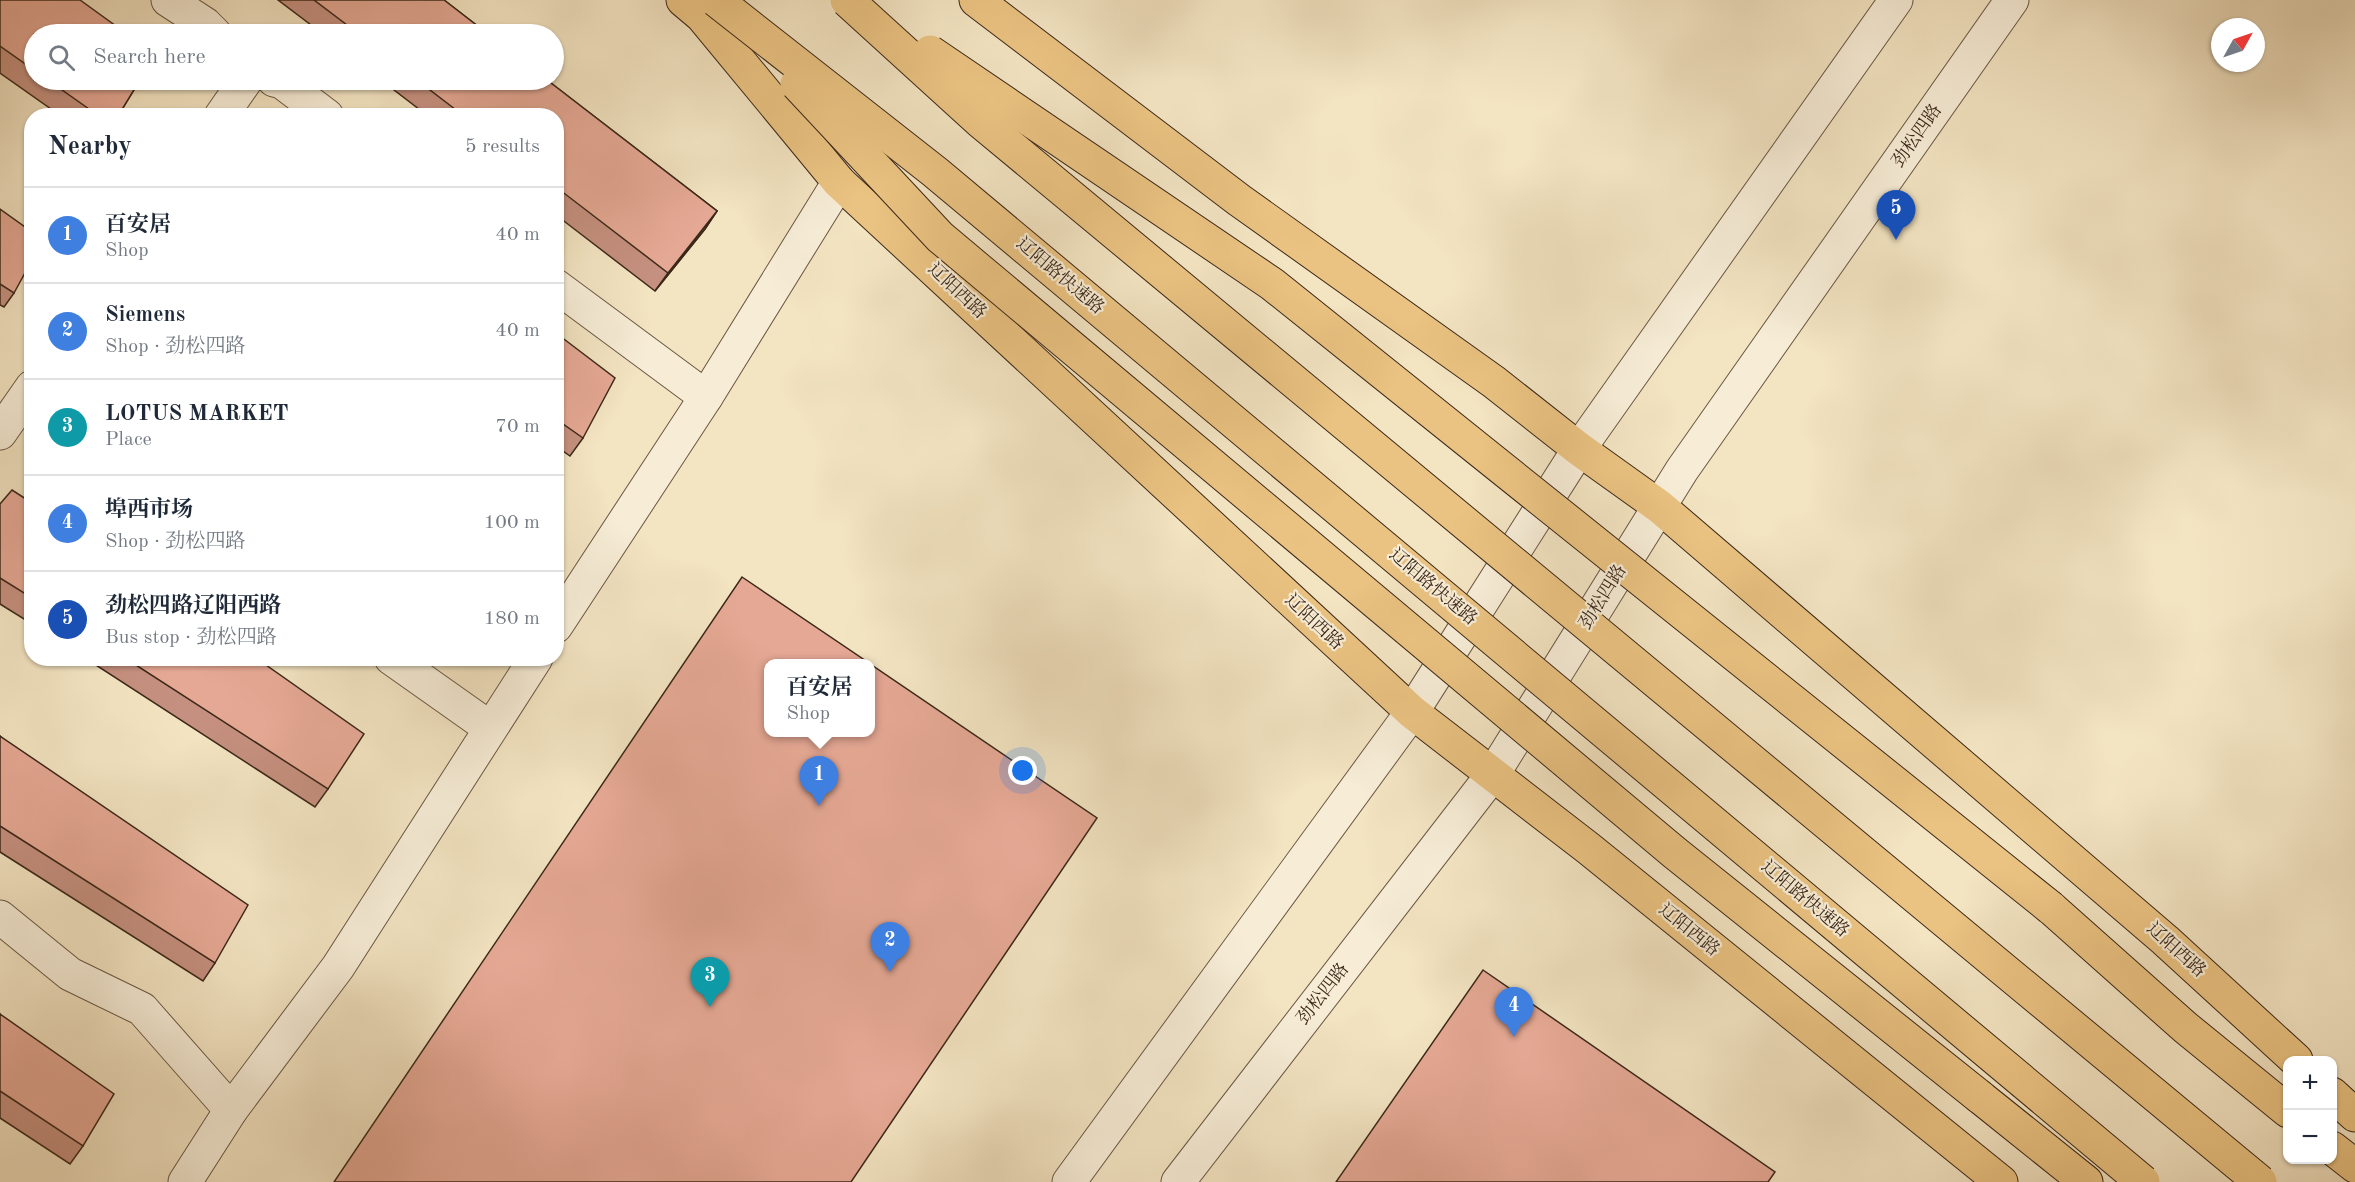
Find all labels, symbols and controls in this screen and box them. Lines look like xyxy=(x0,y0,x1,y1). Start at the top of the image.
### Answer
north arrow xyxy=(2211,18,2265,72)
search box xyxy=(24,24,564,90)
icon: search xyxy=(45,41,78,74)
text: Search here xyxy=(93,46,206,68)
street label: 劲松四路 xyxy=(1887,100,1945,171)
text: Nearby xyxy=(48,134,132,160)
text: 5 results xyxy=(465,137,540,157)
pin: 5 xyxy=(1876,190,1916,240)
text: 百安居 xyxy=(105,214,171,236)
text: 1 xyxy=(62,225,73,245)
text: 40 m xyxy=(495,225,540,245)
street label: 辽阳路快速路 xyxy=(1013,233,1108,318)
text: Shop xyxy=(105,241,149,261)
street label: 辽阳西路 xyxy=(925,258,991,322)
text: Siemens xyxy=(105,304,185,326)
text: 2 xyxy=(62,321,73,341)
text: 40 m xyxy=(495,321,540,341)
text: Shop · 劲松四路 xyxy=(105,337,245,357)
text: LOTUS MARKET xyxy=(105,403,289,425)
text: 3 xyxy=(62,417,73,437)
text: 70 m xyxy=(495,417,540,437)
text: Place xyxy=(105,430,152,450)
text: 埠西市场 xyxy=(105,499,193,521)
text: 4 xyxy=(62,513,73,533)
text: 100 m xyxy=(484,513,540,533)
text: Shop · 劲松四路 xyxy=(105,532,245,552)
street label: 辽阳路快速路 xyxy=(1386,544,1481,629)
street label: 劲松四路 xyxy=(1575,561,1630,632)
street label: 辽阳西路 xyxy=(1282,589,1348,653)
text: 劲松四路辽阳西路 xyxy=(105,595,281,617)
text: 5 xyxy=(62,609,73,629)
text: 180 m xyxy=(484,609,540,629)
text: Bus stop · 劲松四路 xyxy=(105,628,277,648)
popup xyxy=(764,659,875,737)
text: 百安居 xyxy=(786,677,853,699)
text: Shop xyxy=(786,704,830,724)
pin: 1 xyxy=(800,756,838,806)
your location xyxy=(1008,756,1037,785)
street label: 辽阳路快速路 xyxy=(1758,856,1853,941)
street label: 辽阳西路 xyxy=(1655,899,1724,960)
street label: 辽阳西路 xyxy=(2143,918,2210,981)
pin: 2 xyxy=(870,922,910,972)
pin: 3 xyxy=(690,958,730,1007)
street label: 劲松四路 xyxy=(1292,959,1352,1028)
pin: 4 xyxy=(1494,988,1534,1037)
map controls xyxy=(2283,1056,2337,1164)
button: + xyxy=(2283,1056,2337,1110)
button: − xyxy=(2283,1110,2337,1164)

